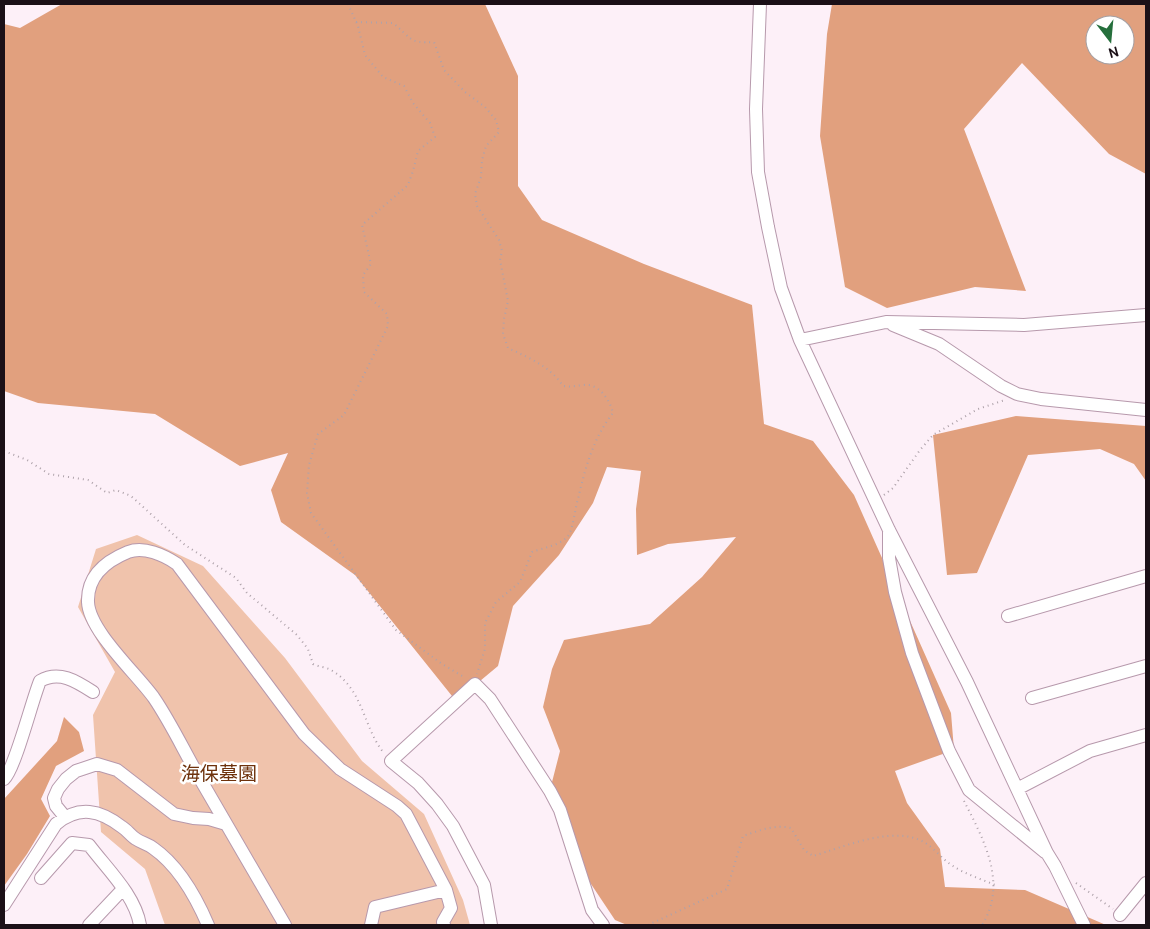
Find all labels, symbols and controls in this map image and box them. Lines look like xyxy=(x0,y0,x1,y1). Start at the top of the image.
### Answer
north arrow xyxy=(1085,15,1135,65)
text: N xyxy=(1106,42,1121,63)
park label: 海保墓園 xyxy=(181,762,257,785)

